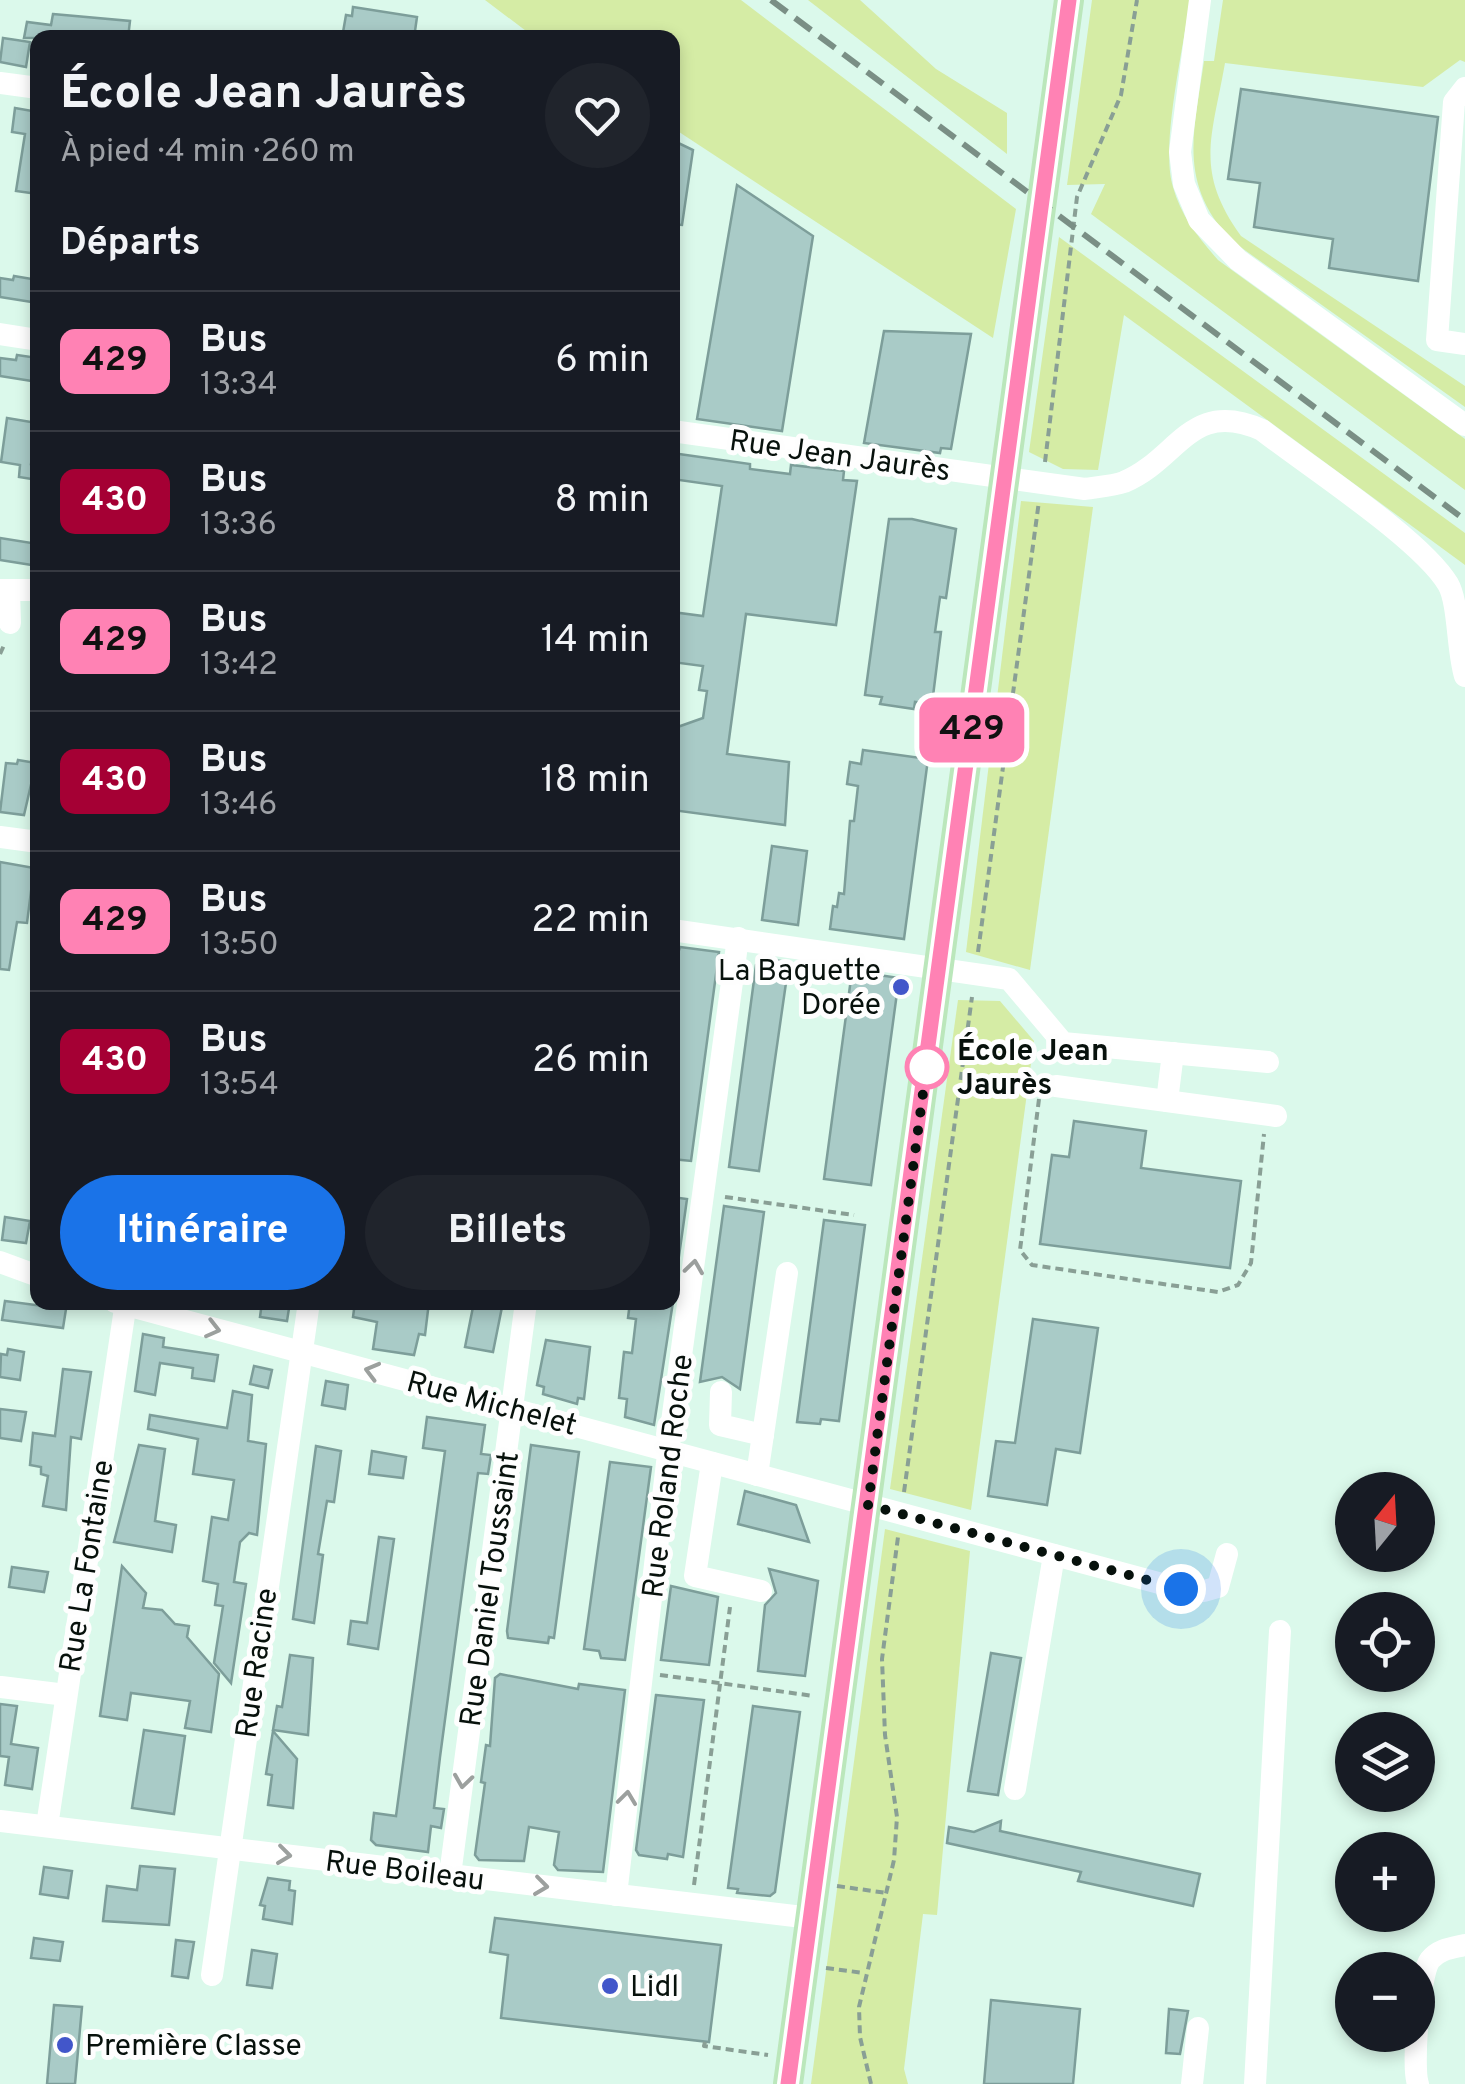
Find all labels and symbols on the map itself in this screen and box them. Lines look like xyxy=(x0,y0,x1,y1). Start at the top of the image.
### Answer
street label: Rue Jean Jaurès xyxy=(727,424,953,491)
line badge: 429 xyxy=(914,698,1030,762)
place label: La Baguette Dorée xyxy=(718,954,881,1025)
marker: La Baguette Dorée xyxy=(890,976,912,998)
place label: École Jean Jaurès xyxy=(957,1032,1109,1105)
marker: École Jean Jaurès xyxy=(906,1046,948,1088)
one-way arrow xyxy=(683,1259,704,1275)
one-way arrow xyxy=(204,1317,222,1338)
street label: Rue Roland Roche xyxy=(636,1352,703,1600)
one-way arrow xyxy=(364,1362,381,1383)
street label: Rue Michelet xyxy=(402,1365,581,1446)
street label: Rue Daniel Toussaint xyxy=(454,1449,529,1729)
street label: Rue La Fontaine xyxy=(53,1458,124,1675)
north arrow xyxy=(1335,1472,1435,1572)
your location xyxy=(1156,1564,1206,1614)
street label: Rue Racine xyxy=(230,1586,287,1741)
one-way arrow xyxy=(453,1773,474,1789)
one-way arrow xyxy=(616,1790,637,1806)
one-way arrow xyxy=(277,1844,293,1865)
street label: Rue Boileau xyxy=(323,1844,486,1901)
one-way arrow xyxy=(533,1875,549,1896)
place label: Lidl xyxy=(630,1970,679,2007)
marker: Lidl xyxy=(599,1975,621,1997)
place label: Première Classe xyxy=(85,2029,302,2066)
marker: Première Classe xyxy=(54,2034,76,2056)

